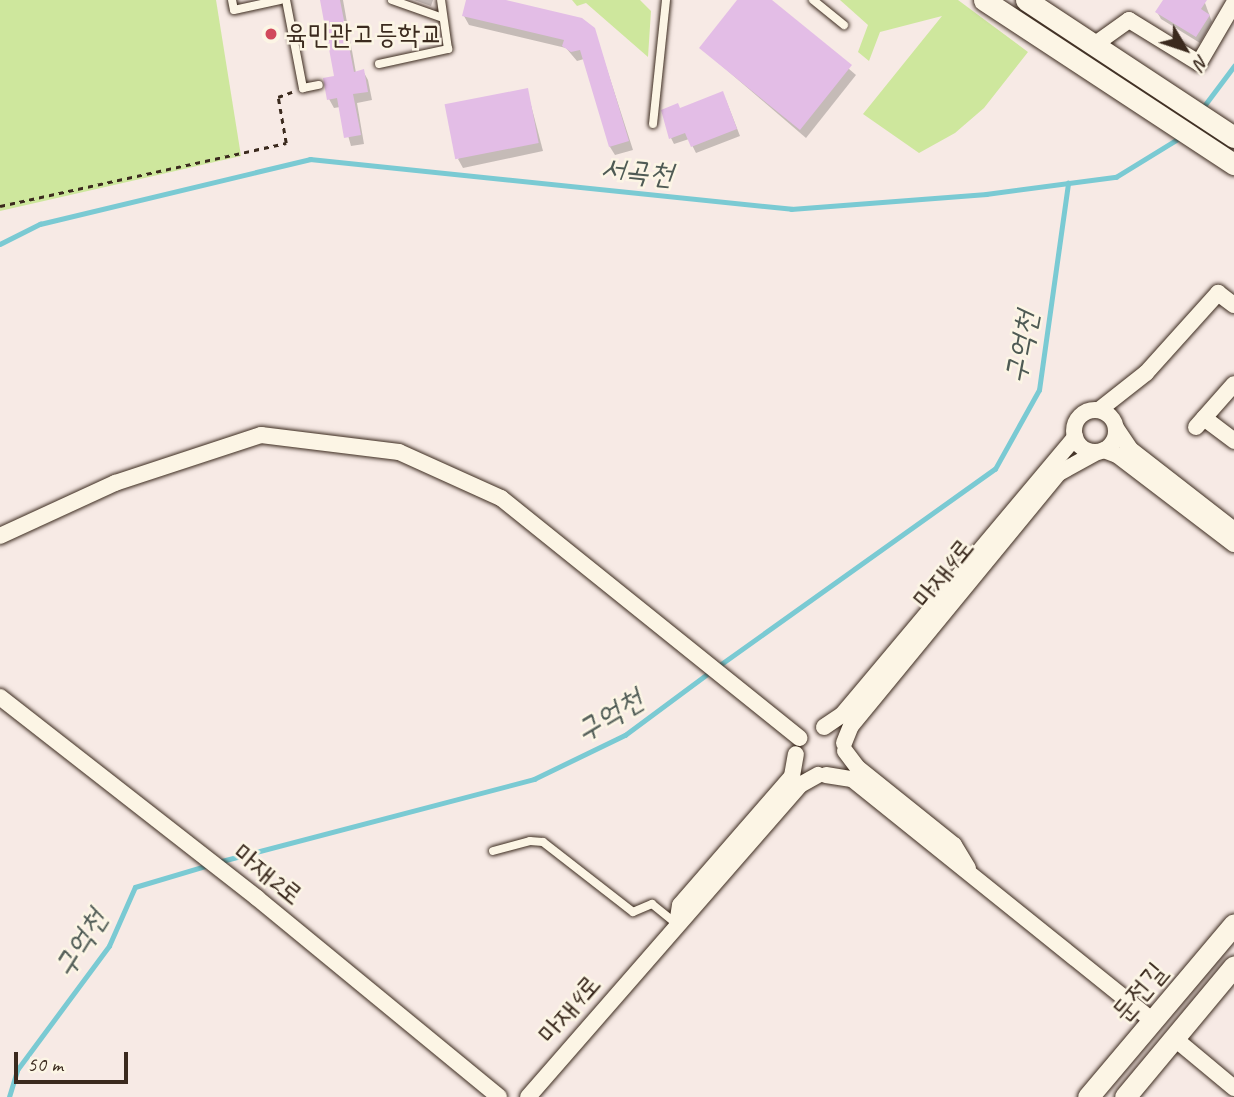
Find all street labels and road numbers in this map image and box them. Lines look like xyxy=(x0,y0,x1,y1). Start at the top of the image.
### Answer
street label: 마재4로 xyxy=(905,531,981,615)
street label: 마재2로 xyxy=(226,836,310,912)
street label: 둔전길 xyxy=(1104,955,1174,1029)
street label: 마재4로 xyxy=(530,968,608,1050)

